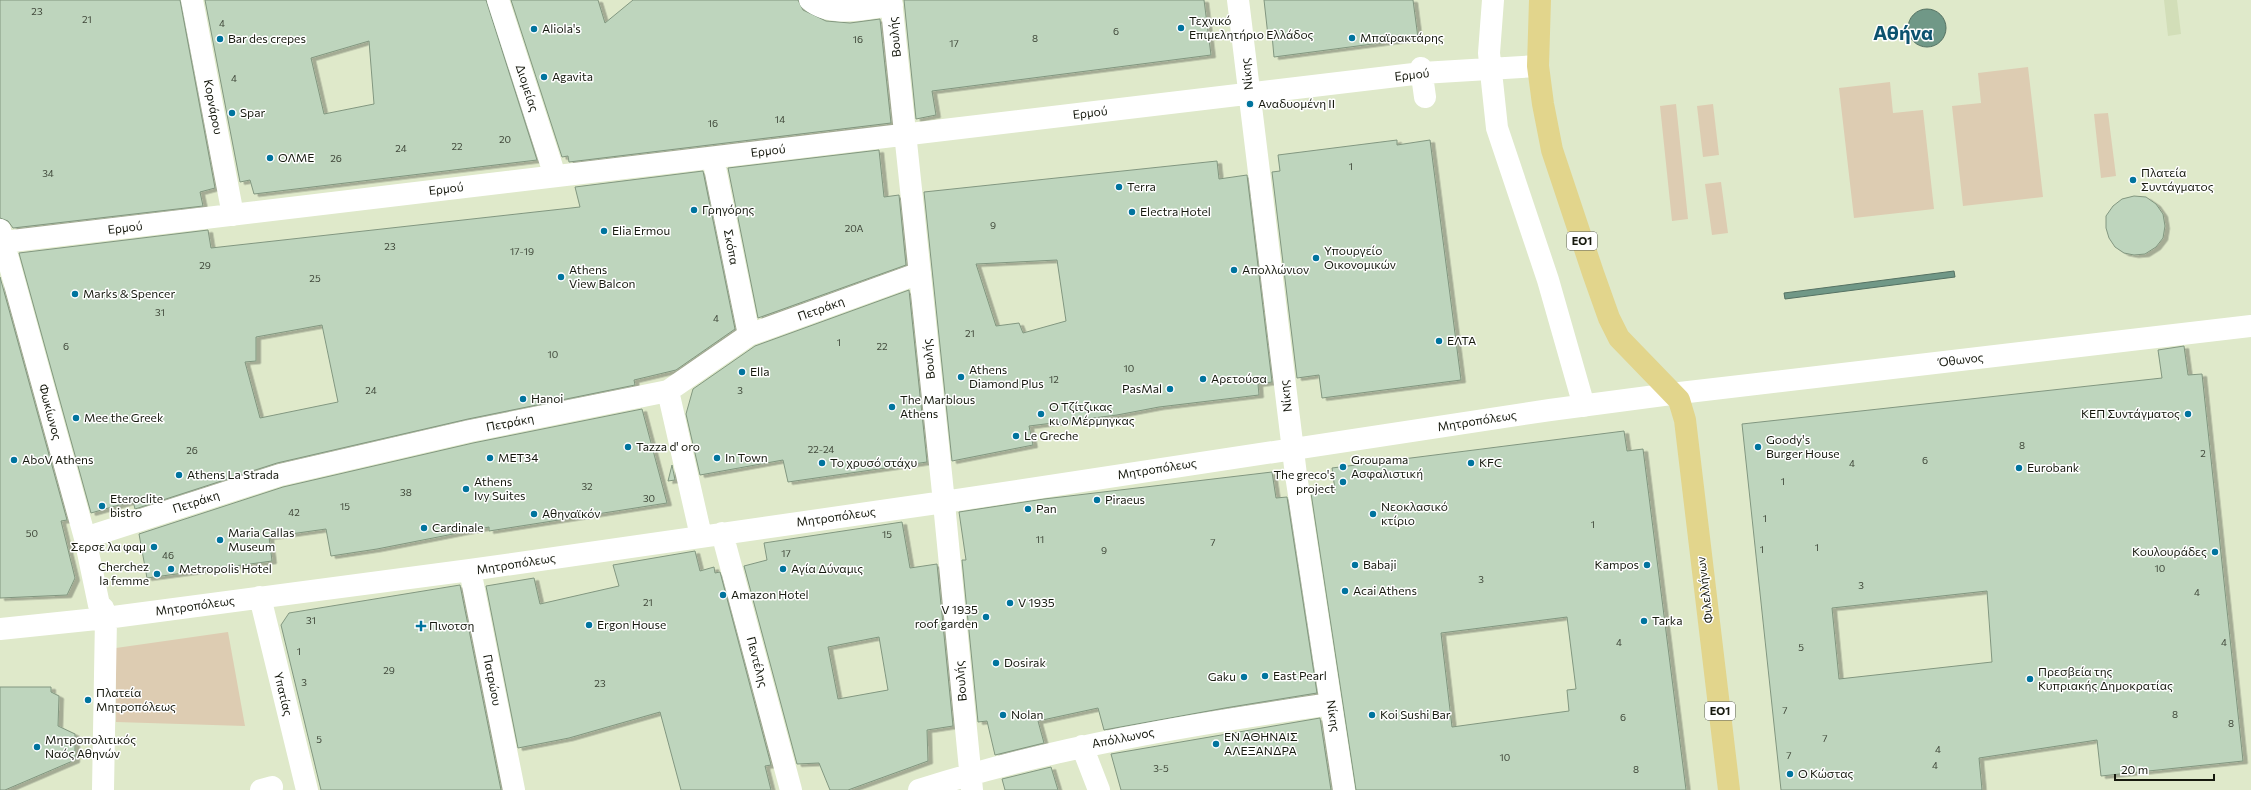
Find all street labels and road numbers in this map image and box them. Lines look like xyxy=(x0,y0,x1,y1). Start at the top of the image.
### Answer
street label: Βουλής xyxy=(885,16,903,58)
street label: Νίκης xyxy=(1237,57,1255,91)
street label: Διομείας xyxy=(514,62,542,113)
street label: Ερμού xyxy=(1394,65,1430,83)
street label: Κορνάρου xyxy=(202,78,226,136)
street label: Ερμού xyxy=(1072,103,1108,121)
street label: Ερμού xyxy=(750,141,786,159)
street label: Ερμού xyxy=(428,179,464,197)
street label: Ερμού xyxy=(107,218,143,236)
street label: Σκόπα xyxy=(722,228,742,266)
road number: ΕΟ1 xyxy=(1567,232,1597,250)
street label: Πετράκη xyxy=(795,293,846,323)
street label: Βουλής xyxy=(919,338,937,380)
street label: Όθωνος xyxy=(1937,349,1984,369)
street label: Νίκης xyxy=(1276,379,1294,413)
street label: Φωκίωνος xyxy=(37,382,65,441)
street label: Μητροπόλεως xyxy=(1436,407,1517,433)
street label: Πετράκη xyxy=(485,411,535,434)
street label: Μητροπόλεως xyxy=(1116,455,1197,481)
street label: Πετράκη xyxy=(170,487,221,515)
street label: Μητροπόλεως xyxy=(795,504,876,529)
street label: Μητροπόλεως xyxy=(475,550,556,576)
street label: Φιλελλήνων xyxy=(1693,556,1715,624)
street label: Μητροπόλεως xyxy=(154,593,235,618)
street label: Πεντέλης xyxy=(744,635,771,689)
street label: Πατρώου xyxy=(481,653,505,707)
street label: Βουλής xyxy=(951,660,969,702)
street label: Υπατίας xyxy=(272,670,296,717)
street label: Νίκης xyxy=(1325,699,1343,733)
road number: ΕΟ1 xyxy=(1705,702,1735,720)
street label: Απόλλωνος xyxy=(1090,724,1155,750)

